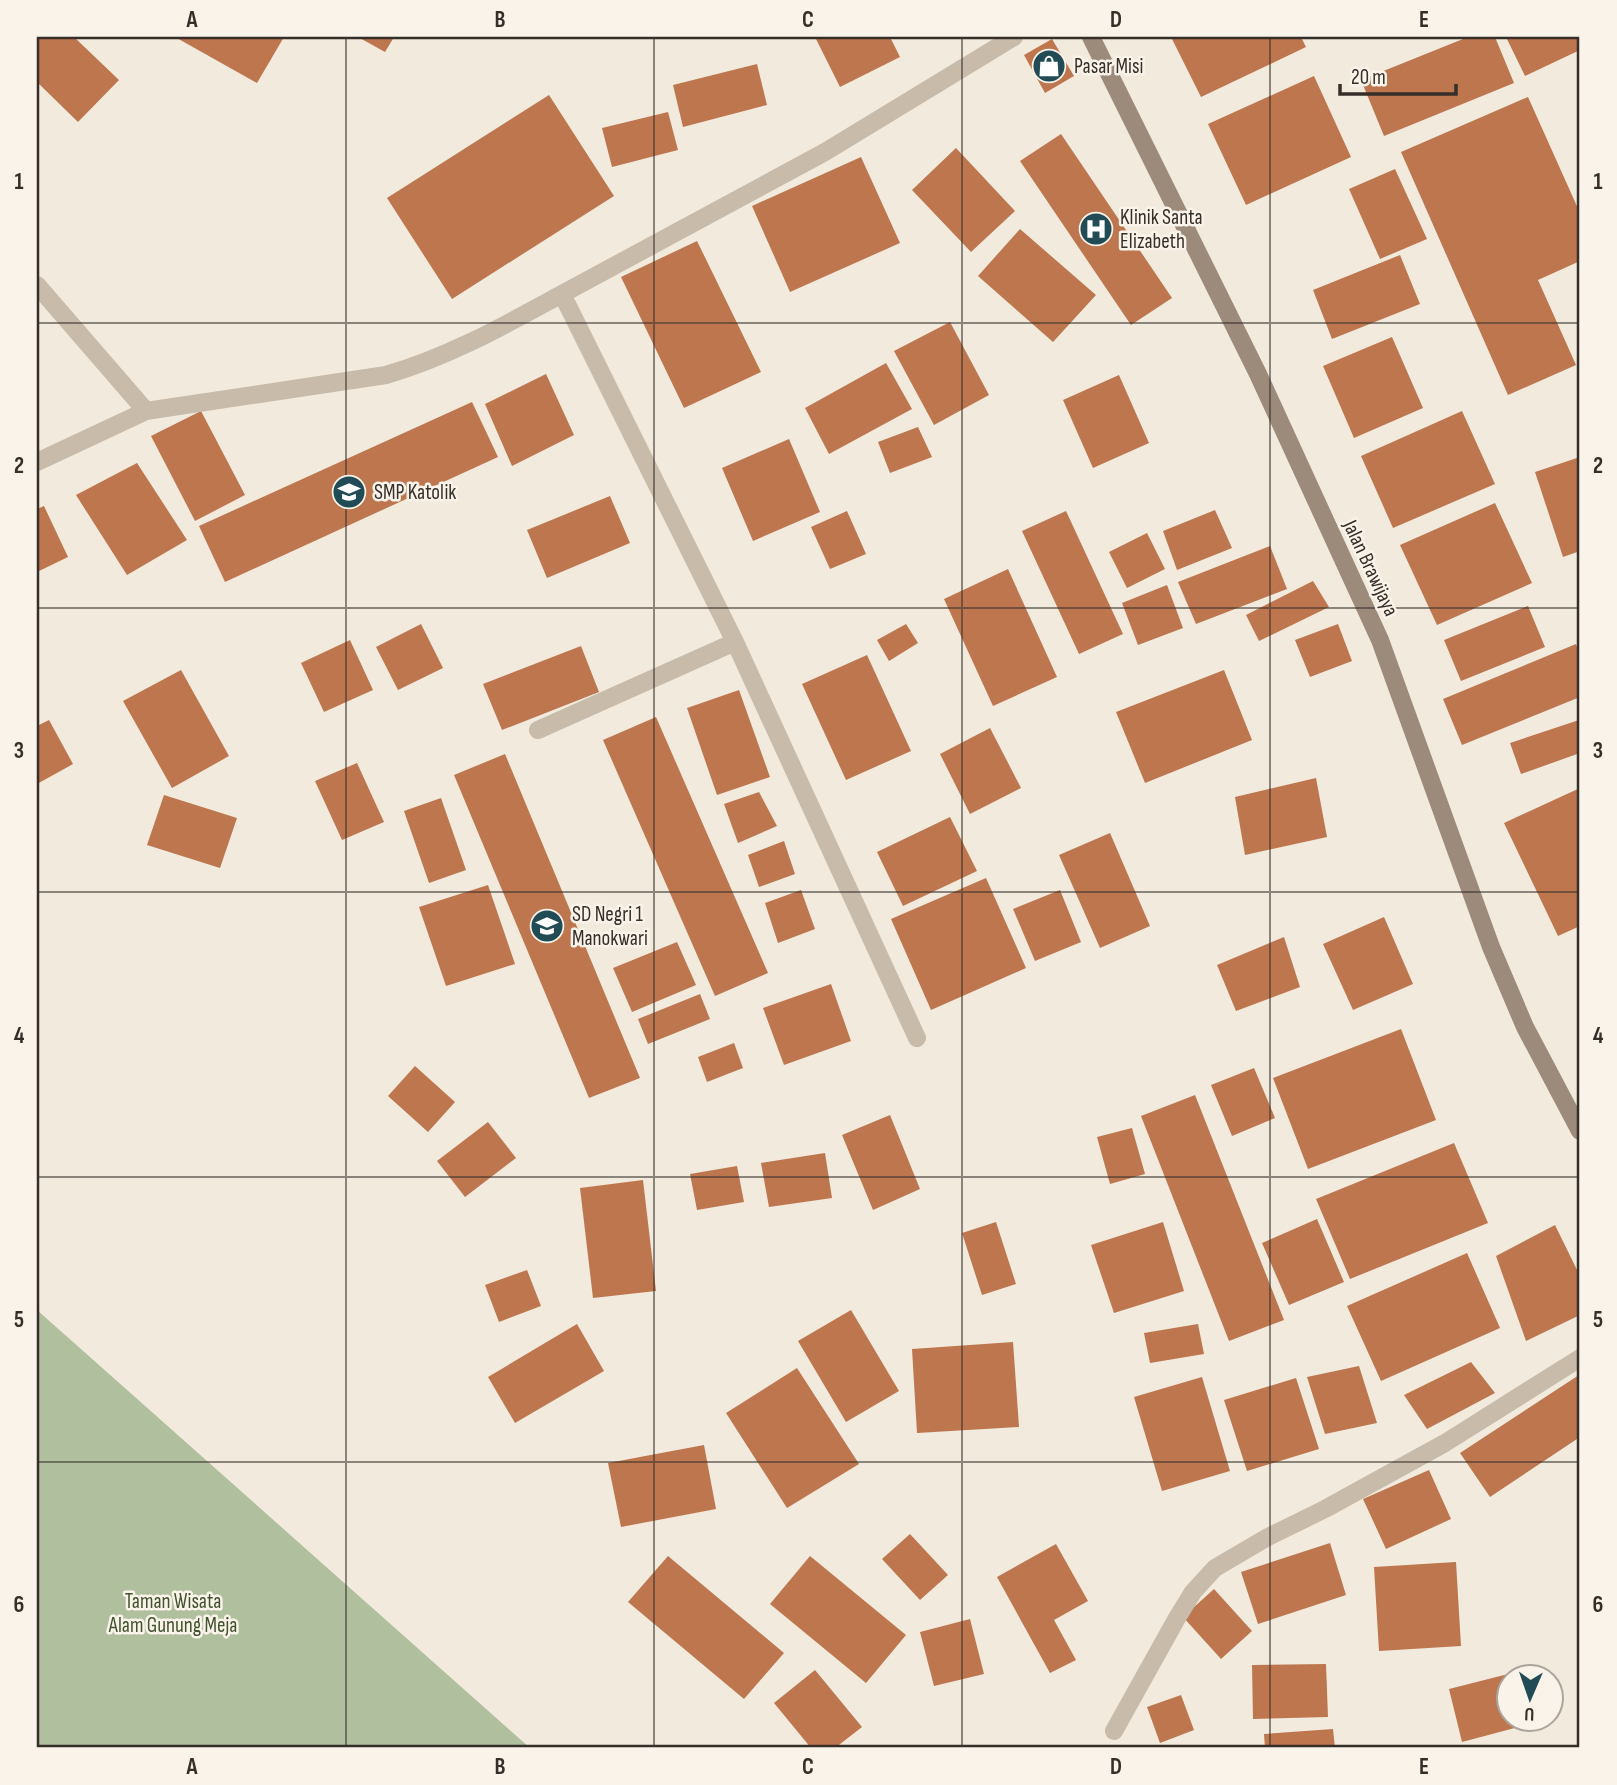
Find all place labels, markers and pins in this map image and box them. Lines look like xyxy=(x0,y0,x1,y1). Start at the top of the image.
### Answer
shop icon: Pasar Misi xyxy=(1030,47,1068,85)
place label: Pasar Misi xyxy=(1074,54,1143,79)
place label: Klinik Santa Elizabeth xyxy=(1120,205,1203,254)
hospital icon: Klinik Santa Elizabeth xyxy=(1077,210,1115,248)
school or university icon: SMP Katolik xyxy=(330,473,368,511)
place label: SMP Katolik xyxy=(374,480,456,505)
place label: SD Negri 1 Manokwari xyxy=(572,902,648,951)
school or university icon: SD Negri 1 Manokwari xyxy=(528,907,566,945)

